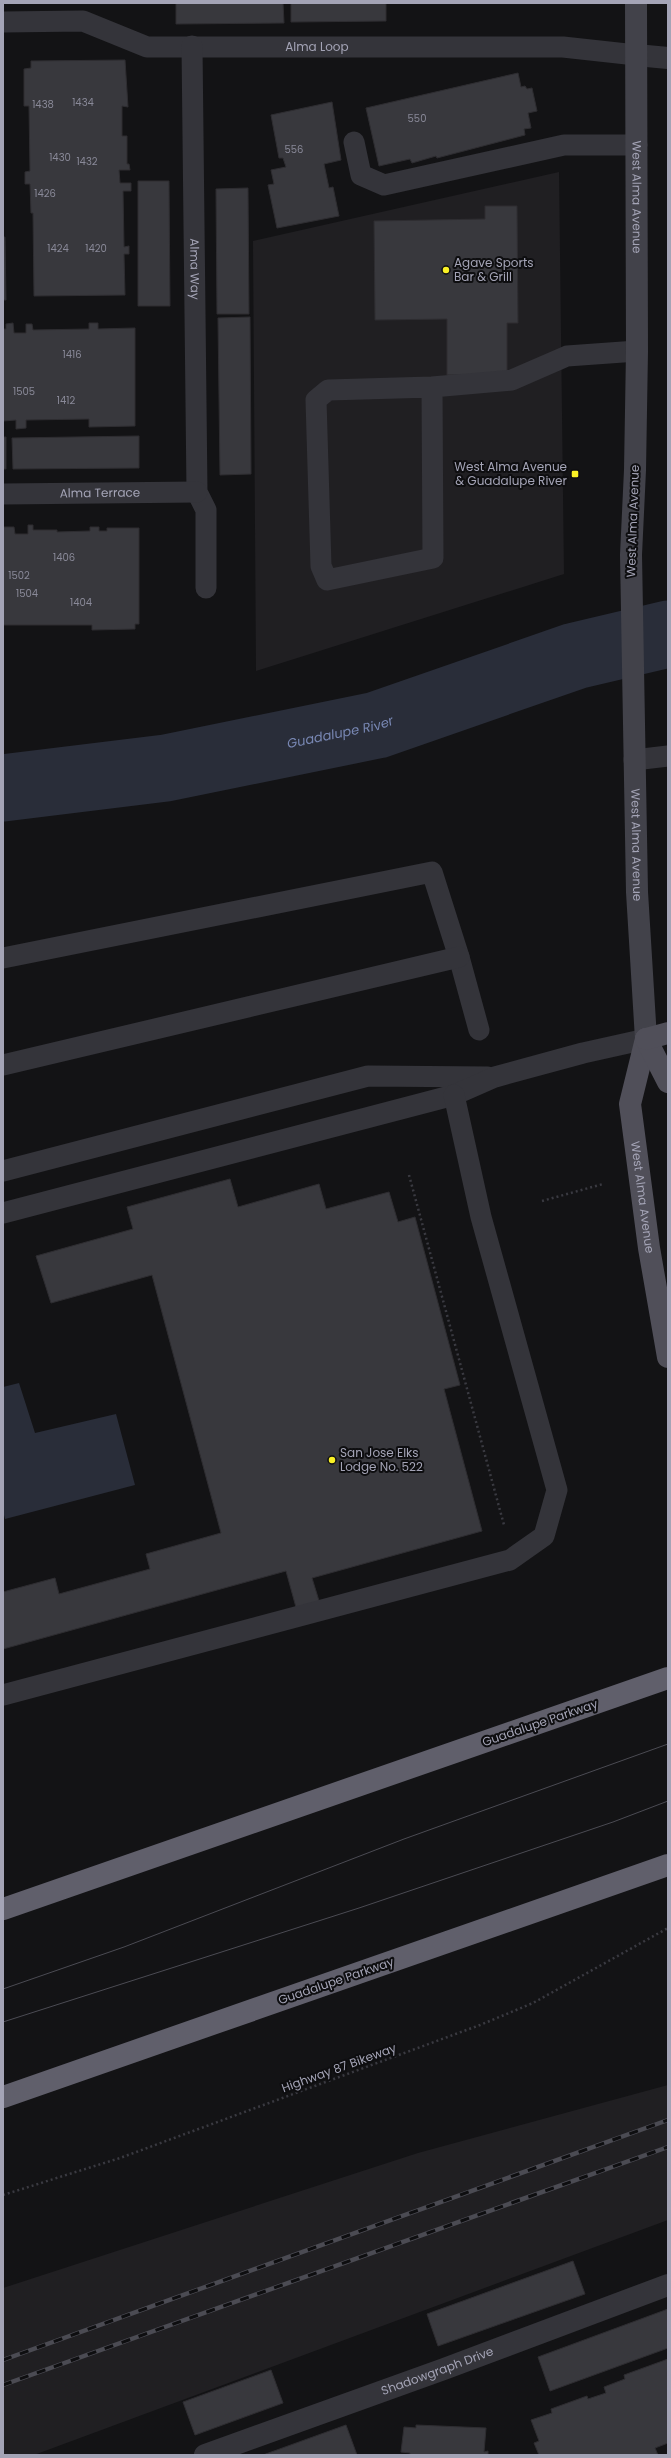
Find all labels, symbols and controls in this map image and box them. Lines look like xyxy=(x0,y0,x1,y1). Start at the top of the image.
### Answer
street label: Alma Loop xyxy=(285,38,349,55)
house number: 1434 xyxy=(72,95,94,110)
house number: 1438 xyxy=(32,97,54,112)
house number: 550 xyxy=(408,111,426,126)
street label: West Alma Avenue xyxy=(628,141,646,253)
house number: 556 xyxy=(285,142,303,157)
house number: 1430 xyxy=(49,150,71,165)
house number: 1432 xyxy=(76,154,98,169)
house number: 1426 xyxy=(34,186,56,201)
street label: Alma Way xyxy=(186,238,204,300)
house number: 1424 xyxy=(47,241,69,256)
house number: 1420 xyxy=(85,241,107,256)
place label: Agave Sports Bar & Grill xyxy=(454,254,534,285)
marker: Agave Sports Bar & Grill xyxy=(441,265,451,275)
house number: 1416 xyxy=(62,347,82,362)
house number: 1505 xyxy=(13,384,35,399)
house number: 1412 xyxy=(57,393,75,408)
place label: West Alma Avenue & Guadalupe River xyxy=(454,458,568,489)
street label: West Alma Avenue xyxy=(622,464,643,578)
marker: West Alma Avenue & Guadalupe River xyxy=(570,469,580,479)
street label: Alma Terrace xyxy=(60,484,140,501)
house number: 1406 xyxy=(53,550,75,565)
house number: 1502 xyxy=(8,568,30,583)
house number: 1504 xyxy=(16,586,38,601)
house number: 1404 xyxy=(70,595,92,610)
water label: Guadalupe River xyxy=(285,711,397,753)
street label: West Alma Avenue xyxy=(627,788,647,902)
street label: West Alma Avenue xyxy=(627,1140,659,1255)
place label: San Jose Elks Lodge No. 522 xyxy=(340,1444,423,1475)
marker: San Jose Elks Lodge No. 522 xyxy=(327,1455,337,1465)
street label: Guadalupe Parkway xyxy=(480,1695,600,1750)
street label: Guadalupe Parkway xyxy=(276,1953,396,2008)
street label: Highway 87 Bikeway xyxy=(279,2039,399,2096)
street label: Shadowgraph Drive xyxy=(379,2342,496,2399)

